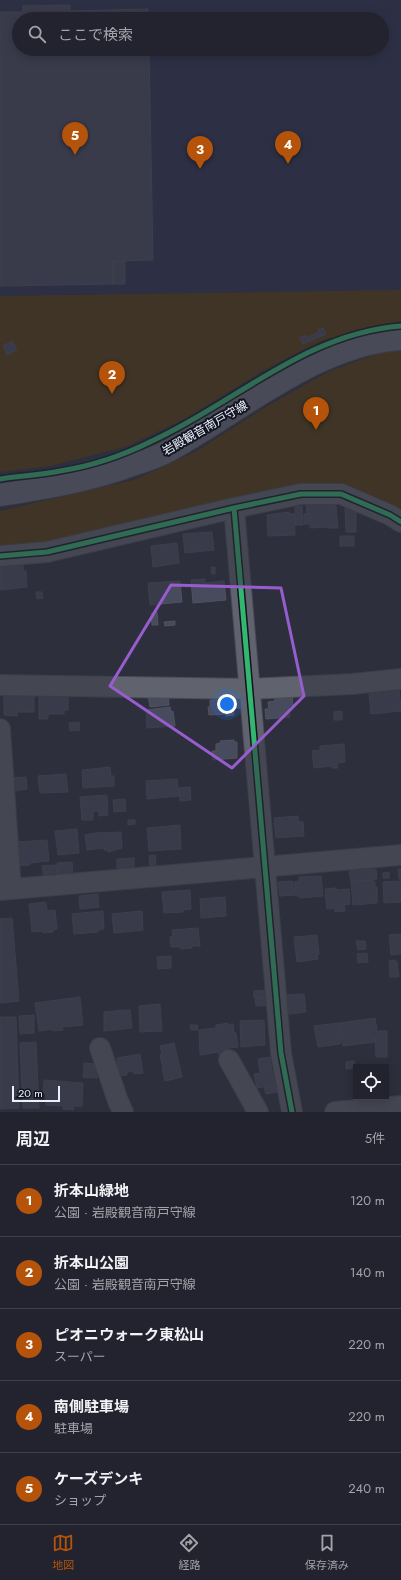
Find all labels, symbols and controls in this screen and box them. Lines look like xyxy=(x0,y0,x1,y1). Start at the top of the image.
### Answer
search box xyxy=(12,12,389,56)
icon: search xyxy=(26,23,48,45)
text: ここで検索 xyxy=(58,24,133,46)
pin: 5 xyxy=(62,122,88,155)
pin: 4 xyxy=(275,131,301,164)
pin: 3 xyxy=(187,136,213,169)
pin: 2 xyxy=(99,361,125,394)
street label: 岩殿観音南戸守線 xyxy=(159,396,251,460)
pin: 1 xyxy=(303,397,329,430)
your location xyxy=(217,694,237,714)
map controls xyxy=(353,1064,389,1100)
button: locate xyxy=(353,1064,389,1100)
scale bar xyxy=(12,1084,60,1103)
text: 20 m xyxy=(18,1085,43,1101)
text: 周辺 xyxy=(16,1127,50,1151)
text: 5件 xyxy=(365,1129,385,1148)
text: 折本山緑地 xyxy=(54,1180,129,1202)
text: 1 xyxy=(26,1191,32,1210)
text: 120 m xyxy=(350,1191,385,1210)
text: 公園 · 岩殿観音南戸守線 xyxy=(54,1203,196,1222)
text: 折本山公園 xyxy=(54,1252,129,1274)
text: 2 xyxy=(25,1263,33,1282)
text: 140 m xyxy=(350,1263,385,1282)
text: 公園 · 岩殿観音南戸守線 xyxy=(54,1275,196,1294)
text: ピオニウォーク東松山 xyxy=(54,1324,204,1346)
text: 3 xyxy=(25,1335,33,1354)
text: 220 m xyxy=(348,1335,385,1354)
text: スーパー xyxy=(54,1347,106,1366)
text: 南側駐車場 xyxy=(54,1396,129,1418)
text: 4 xyxy=(24,1407,34,1426)
text: 220 m xyxy=(348,1407,385,1426)
text: 駐車場 xyxy=(54,1419,93,1438)
text: ケーズデンキ xyxy=(54,1468,143,1490)
text: 5 xyxy=(25,1479,33,1498)
text: 240 m xyxy=(348,1479,385,1498)
text: ショップ xyxy=(54,1491,106,1510)
tab: 地図 xyxy=(52,1532,74,1573)
tab: 経路 xyxy=(178,1532,200,1573)
tab: 保存済み xyxy=(305,1532,349,1573)

